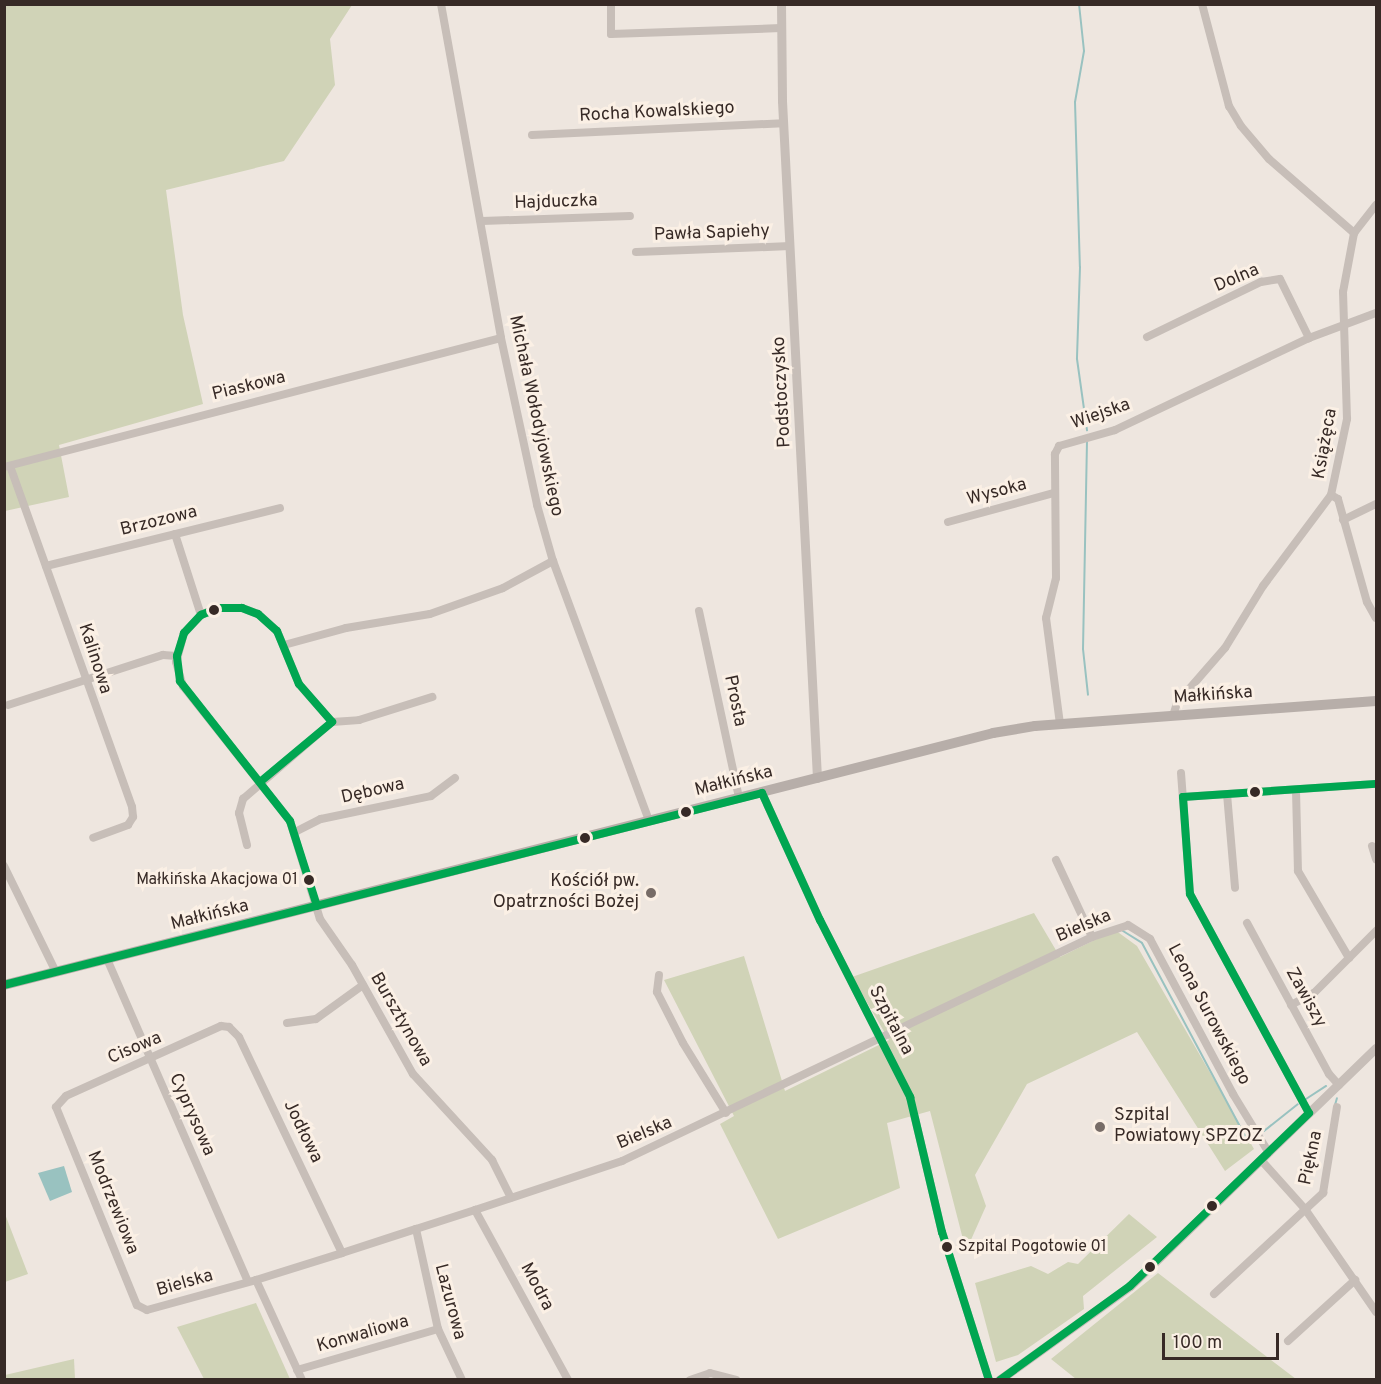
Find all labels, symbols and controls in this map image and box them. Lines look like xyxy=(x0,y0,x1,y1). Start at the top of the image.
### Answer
street label: Rocha Kowalskiego xyxy=(579,98,735,128)
street label: Hajduczka xyxy=(514,191,598,215)
street label: Pawła Sapiehy xyxy=(654,221,770,247)
street label: Dolna xyxy=(1211,260,1263,298)
street label: Michała Wołodyjowskiego xyxy=(503,313,567,519)
street label: Podstoczysko xyxy=(769,336,797,448)
street label: Piaskowa xyxy=(210,367,288,407)
street label: Wiejska xyxy=(1069,395,1133,435)
street label: Książęca xyxy=(1309,407,1343,481)
street label: Wysoka xyxy=(965,475,1029,511)
street label: Brzozowa xyxy=(118,502,200,542)
unlabelled marker xyxy=(208,604,220,616)
street label: Kalinowa xyxy=(72,621,116,697)
street label: Prosta xyxy=(718,673,750,729)
street label: Małkińska xyxy=(1173,682,1253,710)
street label: Małkińska xyxy=(693,762,775,802)
street label: Dębowa xyxy=(339,774,407,810)
unlabelled marker xyxy=(1249,786,1261,798)
unlabelled marker xyxy=(680,806,692,818)
unlabelled marker xyxy=(579,832,591,844)
place label: Małkińska Akacjowa 01 xyxy=(136,870,298,890)
place label: Kościół pw. Opatrzności Bożej xyxy=(493,872,639,914)
marker: Małkińska Akacjowa 01 xyxy=(303,874,315,886)
marker: Kościół pw. Opatrzności Bożej xyxy=(644,886,658,900)
street label: Małkińska xyxy=(169,896,251,936)
street label: Bielska xyxy=(1053,906,1115,948)
street label: Leona Surowskiego xyxy=(1162,941,1254,1089)
street label: Zawiszy xyxy=(1280,964,1330,1032)
street label: Bursztynowa xyxy=(364,969,436,1071)
street label: Szpitalna xyxy=(863,983,917,1059)
street label: Cisowa xyxy=(105,1028,165,1070)
street label: Cyprysowa xyxy=(163,1070,219,1160)
street label: Jodłowa xyxy=(278,1097,326,1167)
place label: Szpital Powiatowy SPZOZ xyxy=(1114,1106,1263,1148)
street label: Bielska xyxy=(614,1113,676,1155)
marker: Szpital Powiatowy SPZOZ xyxy=(1091,1118,1109,1136)
street label: Piękna xyxy=(1296,1129,1328,1187)
street label: Modrzewiowa xyxy=(81,1148,143,1258)
unlabelled marker xyxy=(1206,1200,1218,1212)
place label: Szpital Pogotowie 01 xyxy=(958,1237,1107,1257)
marker: Szpital Pogotowie 01 xyxy=(941,1241,953,1253)
street label: Modra xyxy=(514,1259,558,1315)
unlabelled marker xyxy=(1144,1261,1156,1273)
street label: Lazurowa xyxy=(429,1262,469,1342)
street label: Bielska xyxy=(154,1266,216,1302)
street label: Konwaliowa xyxy=(314,1312,412,1358)
scale bar xyxy=(1165,1321,1282,1359)
text: 100 m xyxy=(1173,1332,1222,1355)

